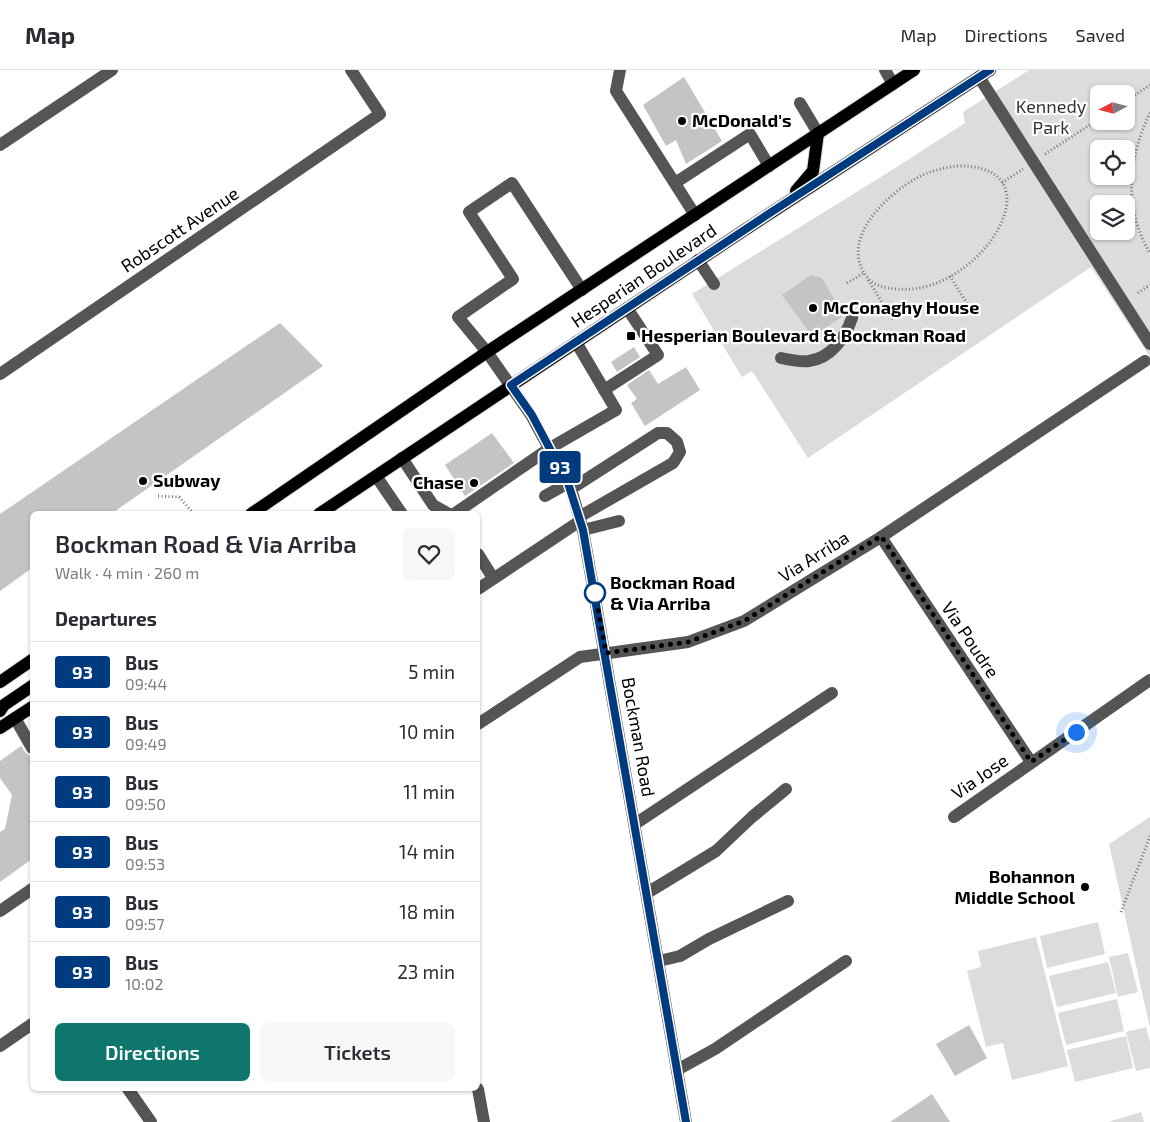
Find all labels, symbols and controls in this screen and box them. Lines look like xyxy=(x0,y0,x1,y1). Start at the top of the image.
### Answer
text: Map xyxy=(25,20,75,49)
text: Map xyxy=(900,24,937,46)
text: Directions xyxy=(965,24,1048,46)
text: Saved xyxy=(1076,24,1125,46)
north arrow xyxy=(1090,85,1135,130)
map controls xyxy=(1090,85,1135,240)
park label: Kennedy Park xyxy=(1016,95,1087,138)
place label: McDonald's xyxy=(692,109,792,131)
marker: McDonald's xyxy=(676,115,688,127)
button: locate xyxy=(1090,140,1135,185)
street label: Robscott Avenue xyxy=(116,182,242,277)
button: layers xyxy=(1090,195,1135,240)
street label: Hesperian Boulevard xyxy=(567,218,720,332)
place label: McConaghy House xyxy=(823,296,979,318)
marker: McConaghy House xyxy=(807,302,819,314)
place label: Hesperian Boulevard & Bockman Road xyxy=(641,324,966,346)
marker: Hesperian Boulevard & Bockman Road xyxy=(625,330,637,342)
line badge: 93 xyxy=(538,451,582,483)
text: 93 xyxy=(550,456,570,478)
place label: Subway xyxy=(153,469,221,491)
place label: Chase xyxy=(413,471,464,493)
marker: Subway xyxy=(137,475,149,487)
marker: Chase xyxy=(468,477,480,489)
street label: Via Arriba xyxy=(774,526,853,586)
button: heart xyxy=(403,528,455,580)
text: Bockman Road & Via Arriba xyxy=(55,529,357,558)
text: Walk · 4 min · 260 m xyxy=(55,563,199,582)
place label: Bockman Road & Via Arriba xyxy=(610,571,735,614)
marker: Bockman Road & Via Arriba xyxy=(584,582,606,604)
street label: Via Poudre xyxy=(937,597,1004,682)
text: Departures xyxy=(55,607,157,630)
text: Bus xyxy=(125,651,159,674)
text: 5 min xyxy=(408,660,455,683)
text: 93 xyxy=(72,661,93,683)
text: 09:44 xyxy=(125,674,167,693)
street label: Bockman Road xyxy=(618,675,660,798)
text: Bus xyxy=(125,711,159,734)
text: 10 min xyxy=(399,720,455,743)
your location xyxy=(1064,720,1089,745)
text: 93 xyxy=(72,721,93,743)
text: 09:49 xyxy=(125,734,167,753)
street label: Via Jose xyxy=(947,749,1012,804)
text: Bus xyxy=(125,771,159,794)
text: 11 min xyxy=(403,780,455,803)
text: 93 xyxy=(72,781,93,803)
text: 09:50 xyxy=(125,794,166,813)
text: Bus xyxy=(125,831,159,854)
text: 14 min xyxy=(399,840,455,863)
text: 93 xyxy=(72,841,93,863)
text: 09:53 xyxy=(125,854,165,873)
place label: Bohannon Middle School xyxy=(954,865,1075,908)
marker: Bohannon Middle School xyxy=(1079,881,1091,893)
text: Bus xyxy=(125,891,159,914)
text: 18 min xyxy=(399,900,455,923)
text: 93 xyxy=(72,901,93,923)
text: 09:57 xyxy=(125,914,164,933)
text: Bus xyxy=(125,951,159,974)
text: 23 min xyxy=(397,960,455,983)
text: 93 xyxy=(72,961,93,983)
text: 10:02 xyxy=(125,974,163,993)
button: Directions xyxy=(55,1023,250,1081)
button: Tickets xyxy=(260,1023,455,1081)

